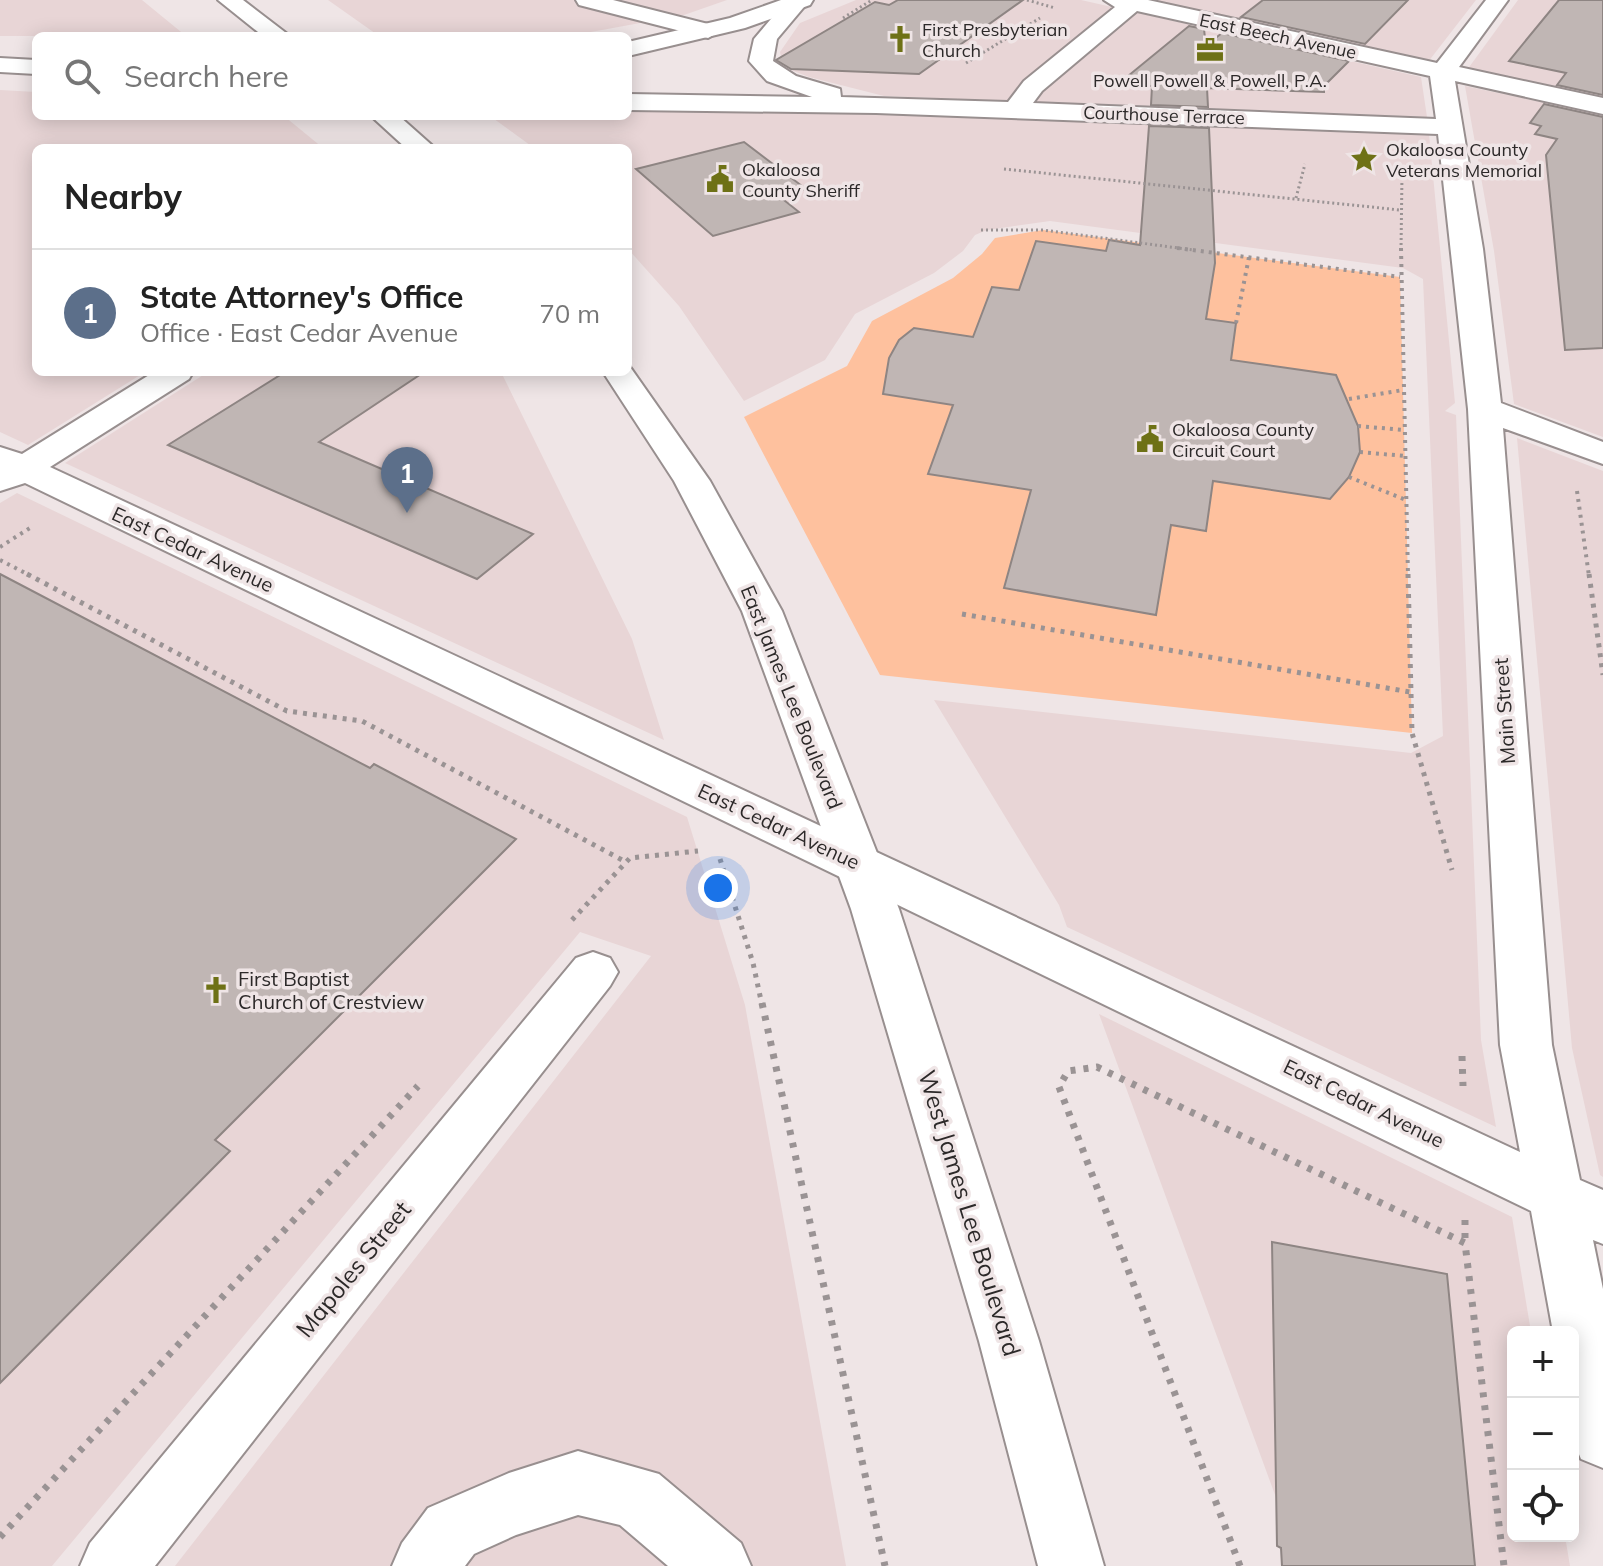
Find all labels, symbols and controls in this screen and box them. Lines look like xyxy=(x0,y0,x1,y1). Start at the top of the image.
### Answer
street label: East Beech Avenue xyxy=(1197,8,1359,64)
place label: First Presbyterian Church xyxy=(922,18,1068,62)
church icon: First Presbyterian Church xyxy=(885,24,915,54)
search box xyxy=(32,32,632,120)
office icon: Powell Powell & Powell, P.A. xyxy=(1195,35,1225,65)
icon: search xyxy=(60,54,104,98)
text: Search here xyxy=(124,57,289,95)
place label: Powell Powell & Powell, P.A. xyxy=(1093,69,1327,92)
street label: Courthouse Terrace xyxy=(1083,101,1245,129)
place label: Okaloosa County Veterans Memorial xyxy=(1386,138,1542,182)
place icon: Okaloosa County Veterans Memorial xyxy=(1349,144,1379,174)
place label: Okaloosa County Sheriff xyxy=(742,158,861,202)
public building icon: Okaloosa County Sheriff xyxy=(705,164,735,194)
text: Nearby xyxy=(64,175,182,218)
text: State Attorney's Office xyxy=(140,278,464,316)
text: 1 xyxy=(82,297,98,330)
text: 70 m xyxy=(539,297,600,330)
text: Office · East Cedar Avenue xyxy=(140,316,458,349)
place label: Okaloosa County Circuit Court xyxy=(1172,418,1314,462)
public building icon: Okaloosa County Circuit Court xyxy=(1135,424,1165,454)
pin: 1 xyxy=(381,447,433,513)
street label: East Cedar Avenue xyxy=(108,501,278,597)
street label: East James Lee Boulevard xyxy=(736,581,848,813)
street label: Main Street xyxy=(1488,657,1520,765)
street label: East Cedar Avenue xyxy=(694,778,864,874)
your location xyxy=(698,868,738,908)
place label: First Baptist Church of Crestview xyxy=(238,966,424,1014)
church icon: First Baptist Church of Crestview xyxy=(201,975,231,1005)
street label: East Cedar Avenue xyxy=(1280,1053,1448,1153)
street label: West James Lee Boulevard xyxy=(912,1067,1028,1359)
street label: Mapoles Street xyxy=(289,1195,417,1343)
map controls xyxy=(1507,1326,1579,1542)
button: + xyxy=(1507,1326,1579,1398)
button: − xyxy=(1507,1398,1579,1470)
button: locate xyxy=(1507,1470,1579,1542)

